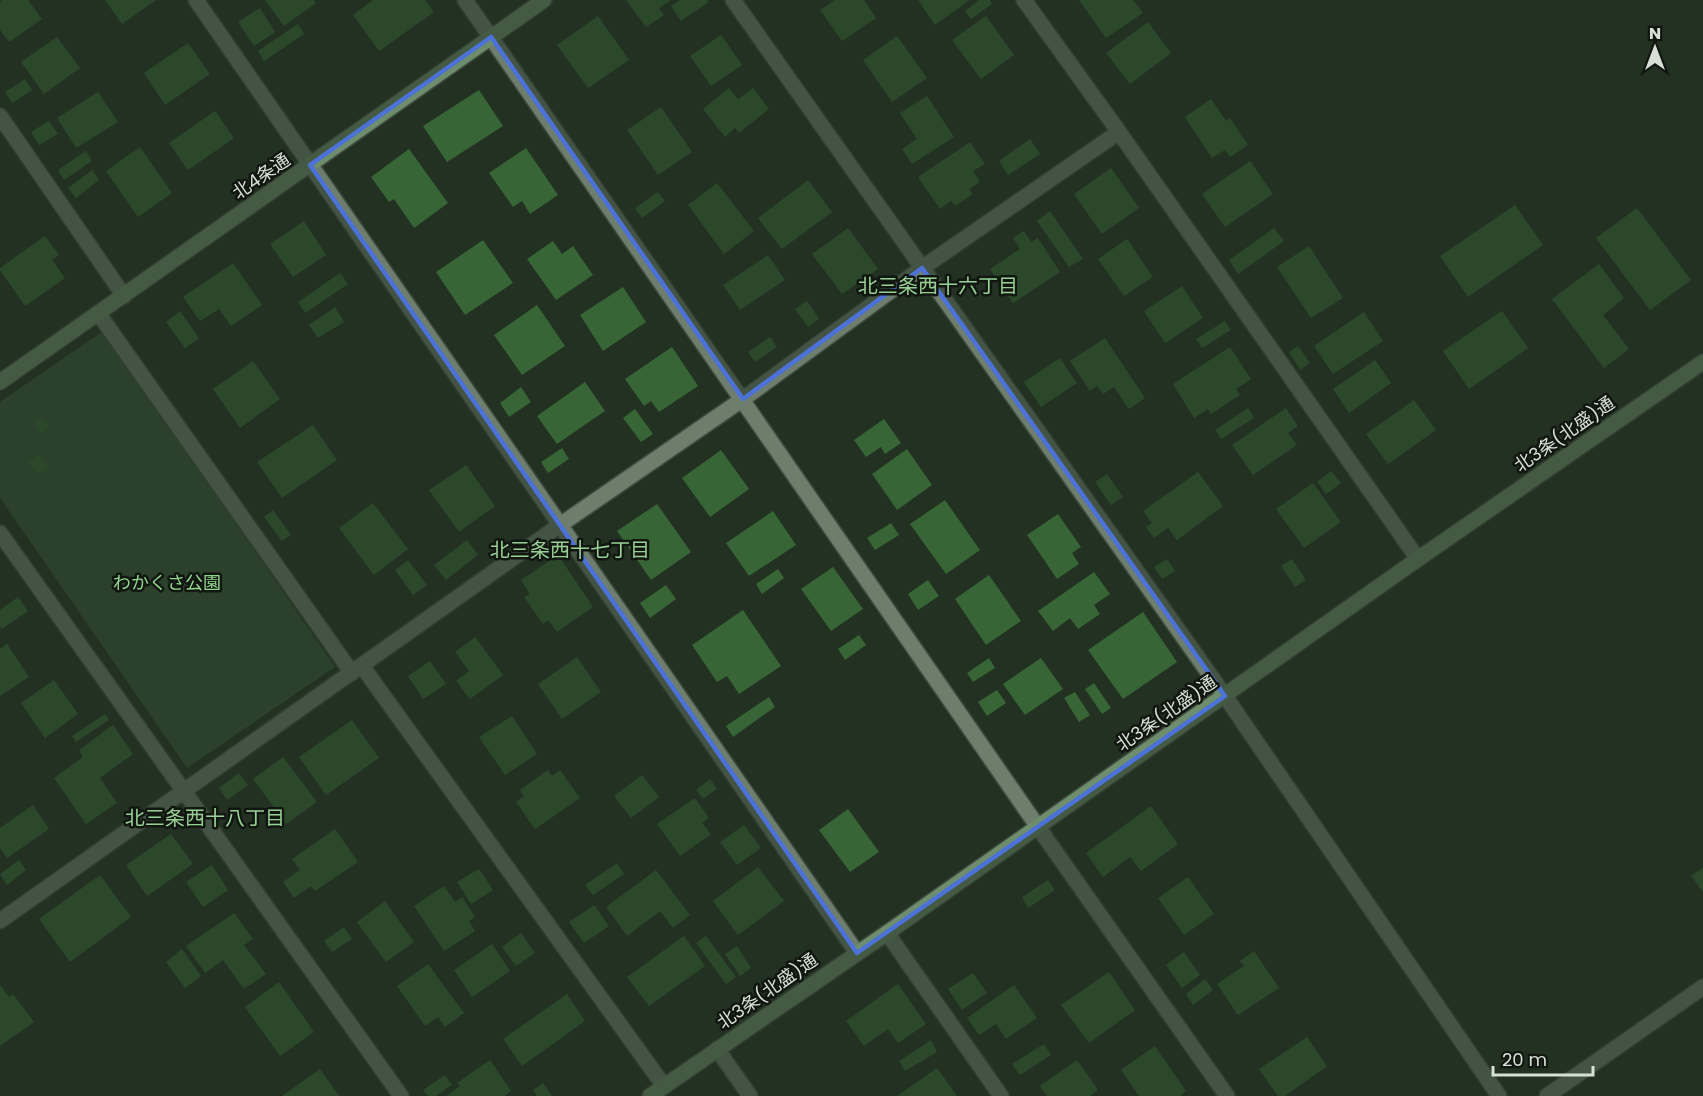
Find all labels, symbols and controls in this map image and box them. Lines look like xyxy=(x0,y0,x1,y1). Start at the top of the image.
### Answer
north arrow xyxy=(1625,18,1685,78)
text: N xyxy=(1649,22,1661,45)
street label: 北4条通 xyxy=(227,147,295,205)
district label: 北三条西十六丁目 xyxy=(858,272,1018,300)
street label: 北3条(北盛)通 xyxy=(1509,390,1619,478)
district label: 北三条西十七丁目 xyxy=(490,536,650,564)
park label: わかくさ公園 xyxy=(113,570,221,595)
street label: 北3条(北盛)通 xyxy=(1111,669,1221,757)
district label: 北三条西十八丁目 xyxy=(125,804,285,832)
street label: 北3条(北盛)通 xyxy=(712,947,822,1035)
scale bar xyxy=(1493,1039,1594,1077)
text: 20 m xyxy=(1502,1047,1547,1072)

